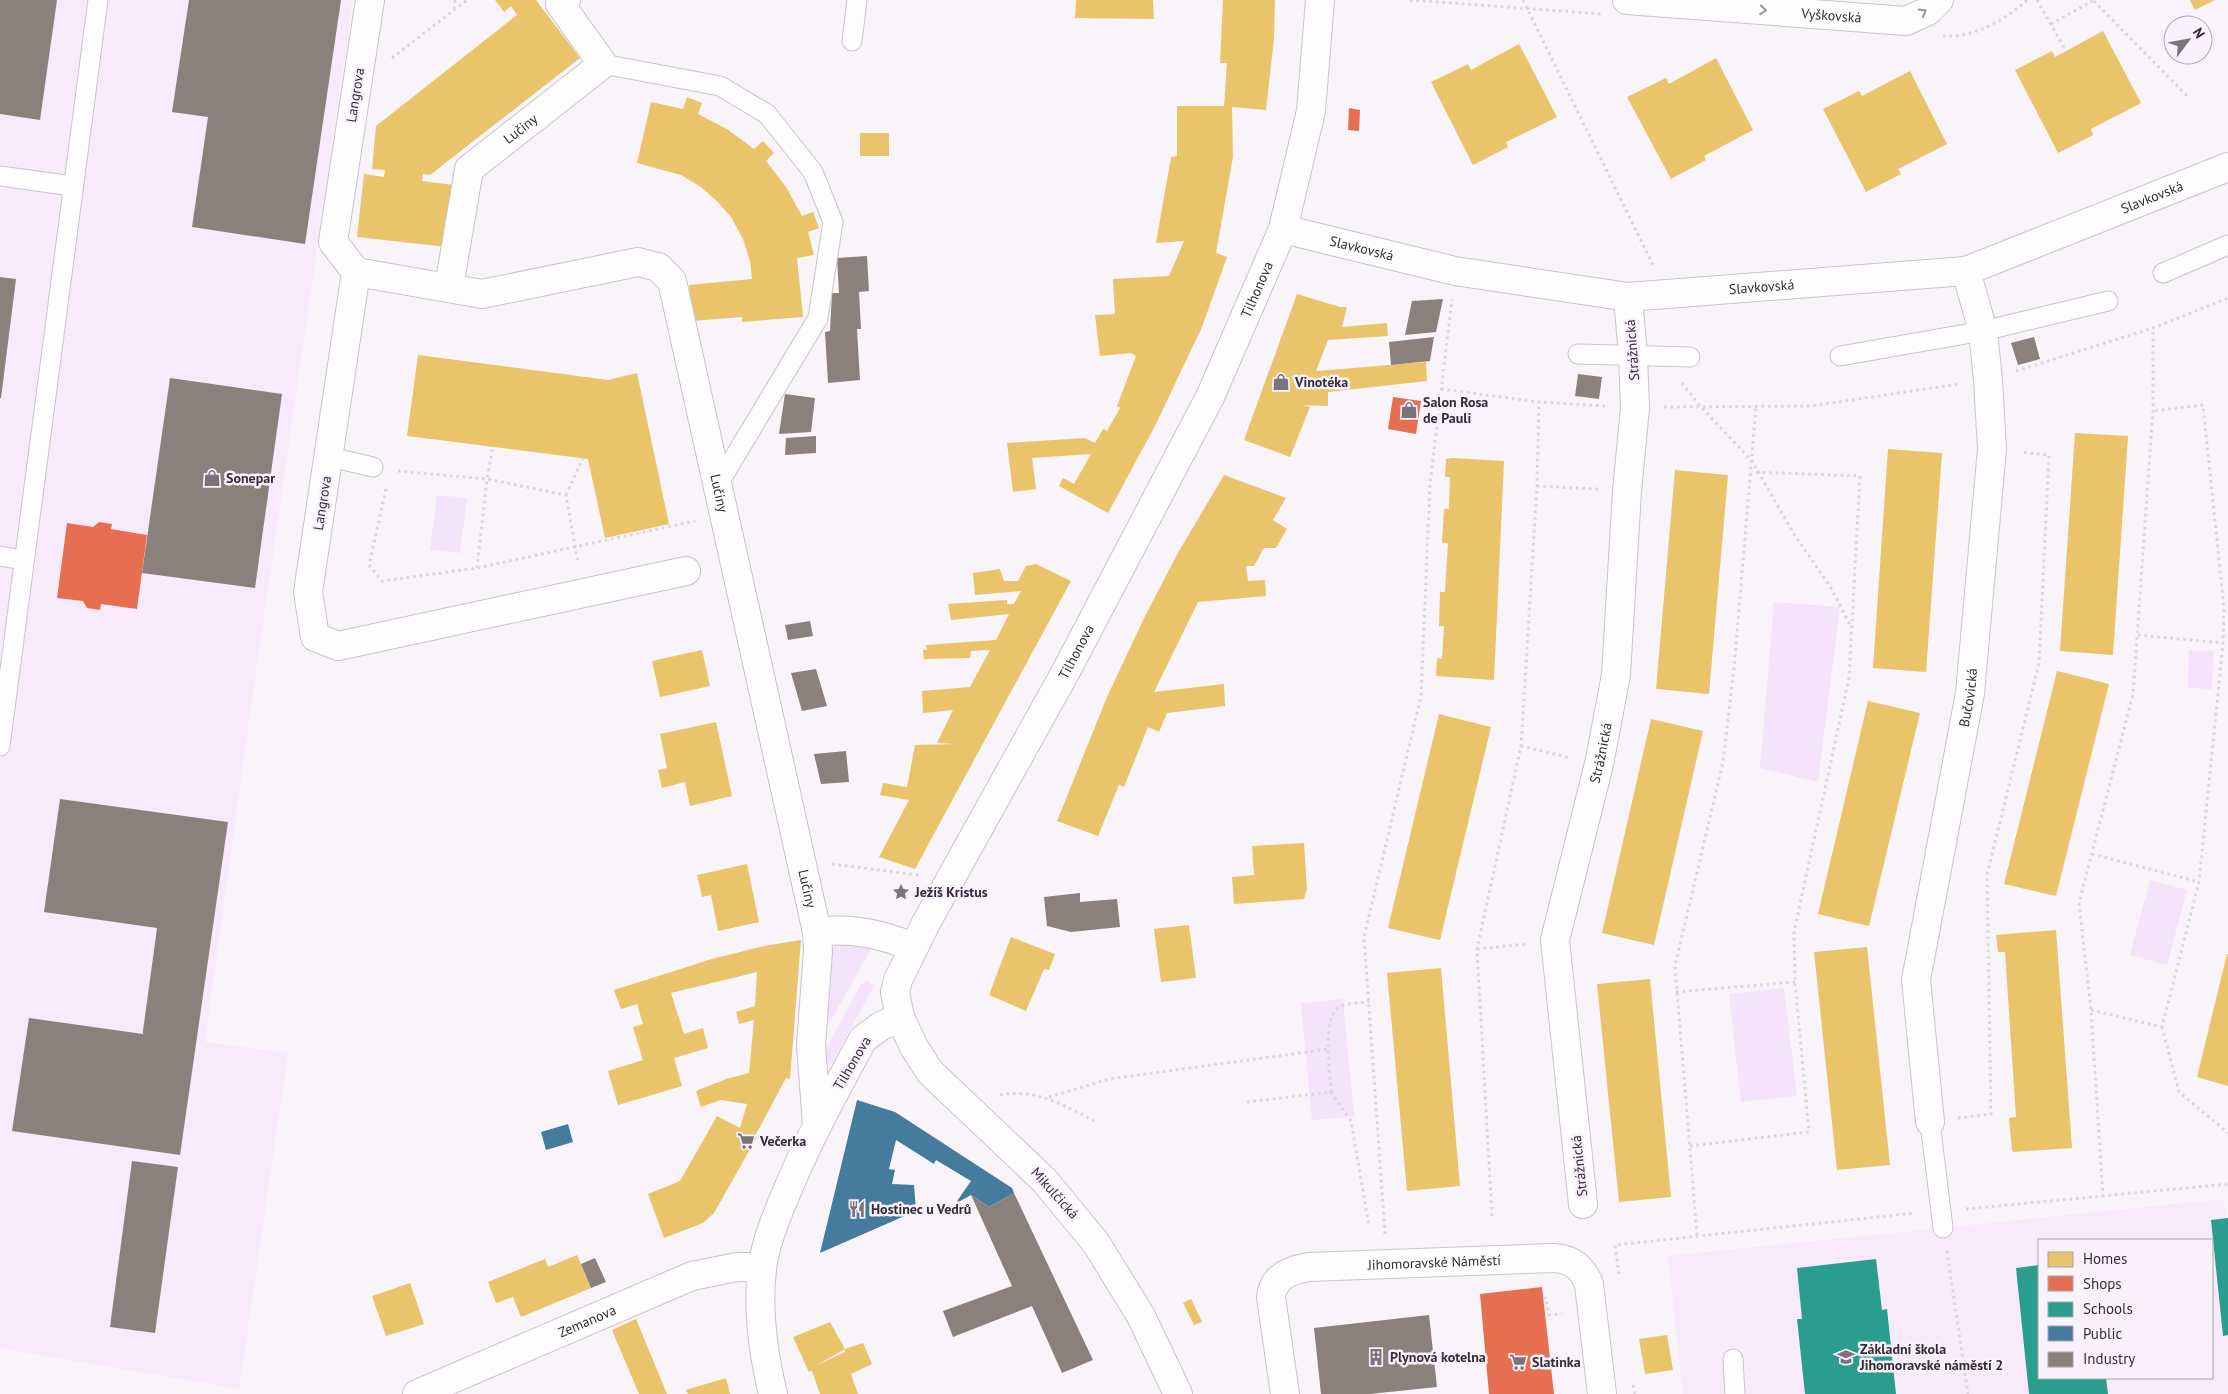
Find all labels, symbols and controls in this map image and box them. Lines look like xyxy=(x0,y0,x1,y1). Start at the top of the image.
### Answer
street label: Vyškovská xyxy=(1800,4,1862,27)
one-way arrow xyxy=(1759,5,1767,16)
one-way arrow xyxy=(1918,9,1927,19)
north arrow xyxy=(2163,15,2213,65)
text: N xyxy=(2189,24,2209,42)
street label: Langrova xyxy=(342,66,368,124)
street label: Lučiny xyxy=(500,109,542,148)
street label: Slavkovská xyxy=(2118,177,2186,218)
street label: Slavkovská xyxy=(1328,232,1396,265)
street label: Tilhonova xyxy=(1237,259,1277,320)
street label: Slavkovská xyxy=(1728,275,1795,298)
street label: Strážnická xyxy=(1621,319,1643,381)
shop icon: Vinotéka xyxy=(1271,372,1291,392)
place label: Vinotéka xyxy=(1294,373,1348,391)
place label: Salon Rosa de Pauli xyxy=(1423,393,1488,427)
shop icon: Salon Rosa de Pauli xyxy=(1399,400,1419,420)
shop icon: Sonepar xyxy=(202,468,222,488)
place label: Sonepar xyxy=(226,469,275,487)
street label: Lučiny xyxy=(706,472,732,515)
street label: Langrova xyxy=(309,474,335,532)
street label: Tilhonova xyxy=(1054,621,1098,682)
street label: Bučovická xyxy=(1955,667,1981,729)
street label: Strážnická xyxy=(1585,721,1616,785)
street label: Lučiny xyxy=(794,868,820,910)
place icon: Ježíš Kristus xyxy=(891,882,911,902)
place label: Ježíš Kristus xyxy=(914,883,988,901)
street label: Tilhonova xyxy=(829,1033,875,1093)
supermarket icon: Večerka xyxy=(736,1131,756,1151)
place label: Večerka xyxy=(759,1132,806,1150)
street label: Strážnická xyxy=(1567,1134,1591,1198)
street label: Mikulčická xyxy=(1027,1163,1083,1223)
restaurant icon: Hostinec u Vedrů xyxy=(847,1199,867,1219)
place label: Hostinec u Vedrů xyxy=(871,1200,971,1218)
legend xyxy=(2038,1239,2213,1379)
text: Homes xyxy=(2083,1249,2127,1268)
street label: Jihomoravské Náměstí xyxy=(1366,1251,1501,1274)
text: Shops xyxy=(2083,1274,2122,1293)
text: Schools xyxy=(2083,1299,2133,1318)
street label: Zemanova xyxy=(555,1301,619,1341)
text: Public xyxy=(2083,1324,2122,1343)
place label: Základní škola Jihomoravské náměstí 2 xyxy=(1859,1340,2003,1374)
building icon: Plynová kotelna xyxy=(1366,1347,1386,1367)
school or university icon: Základní škola Jihomoravské náměstí 2 xyxy=(1836,1347,1856,1367)
place label: Plynová kotelna xyxy=(1390,1348,1486,1366)
text: Industry xyxy=(2083,1349,2135,1368)
supermarket icon: Slatinka xyxy=(1508,1352,1528,1372)
place label: Slatinka xyxy=(1532,1353,1581,1371)

